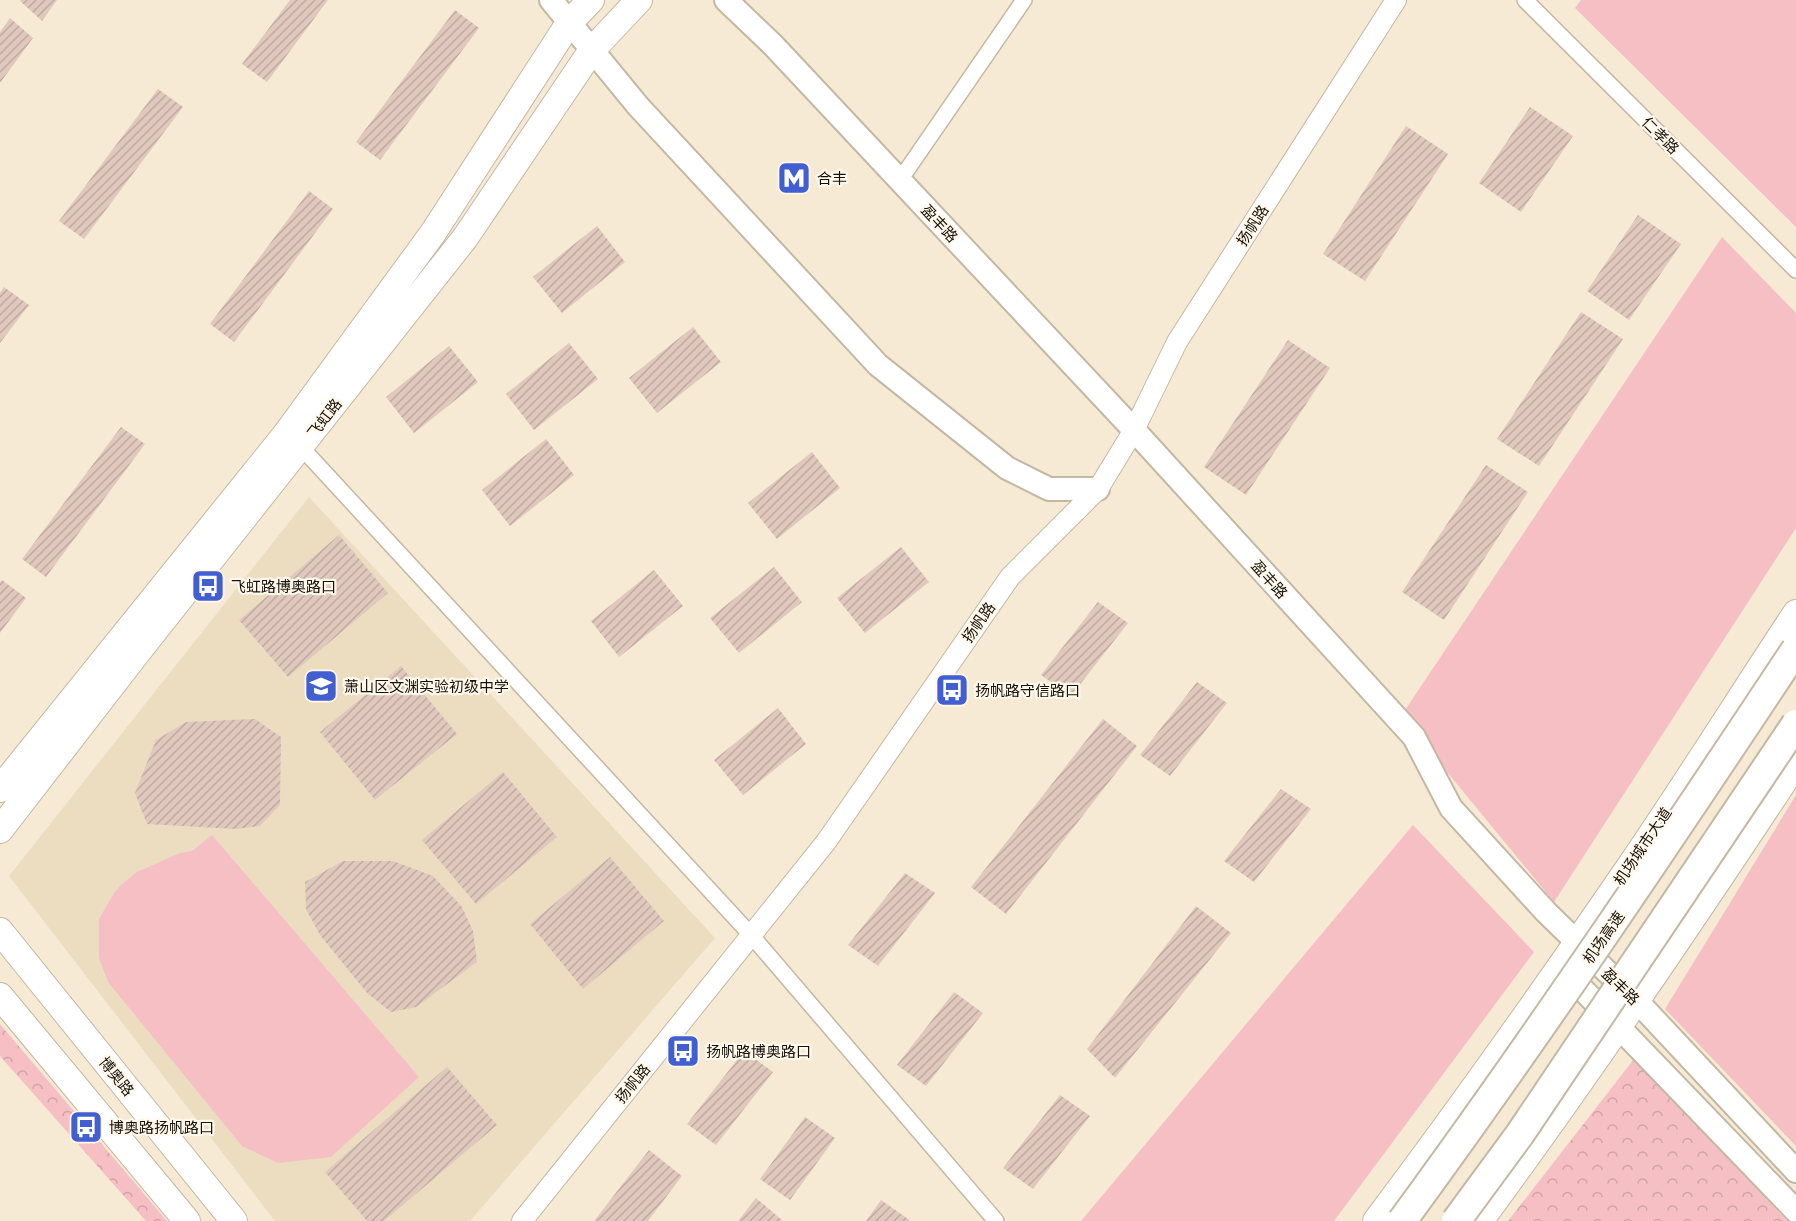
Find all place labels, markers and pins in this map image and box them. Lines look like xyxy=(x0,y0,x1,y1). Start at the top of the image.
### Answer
metro station icon: 合丰 xyxy=(776,160,812,196)
place label: 合丰 xyxy=(817,168,847,188)
bus stop icon: 飞虹路博奥路口 xyxy=(190,568,226,604)
place label: 飞虹路博奥路口 xyxy=(231,576,336,596)
school or university icon: 萧山区文渊实验初级中学 xyxy=(303,668,339,704)
bus stop icon: 扬帆路守信路口 xyxy=(934,672,970,708)
place label: 萧山区文渊实验初级中学 xyxy=(344,676,509,696)
place label: 扬帆路守信路口 xyxy=(975,680,1080,700)
bus stop icon: 扬帆路博奥路口 xyxy=(665,1033,701,1069)
place label: 扬帆路博奥路口 xyxy=(706,1041,811,1061)
bus stop icon: 博奥路扬帆路口 xyxy=(68,1109,104,1145)
place label: 博奥路扬帆路口 xyxy=(109,1117,214,1137)

